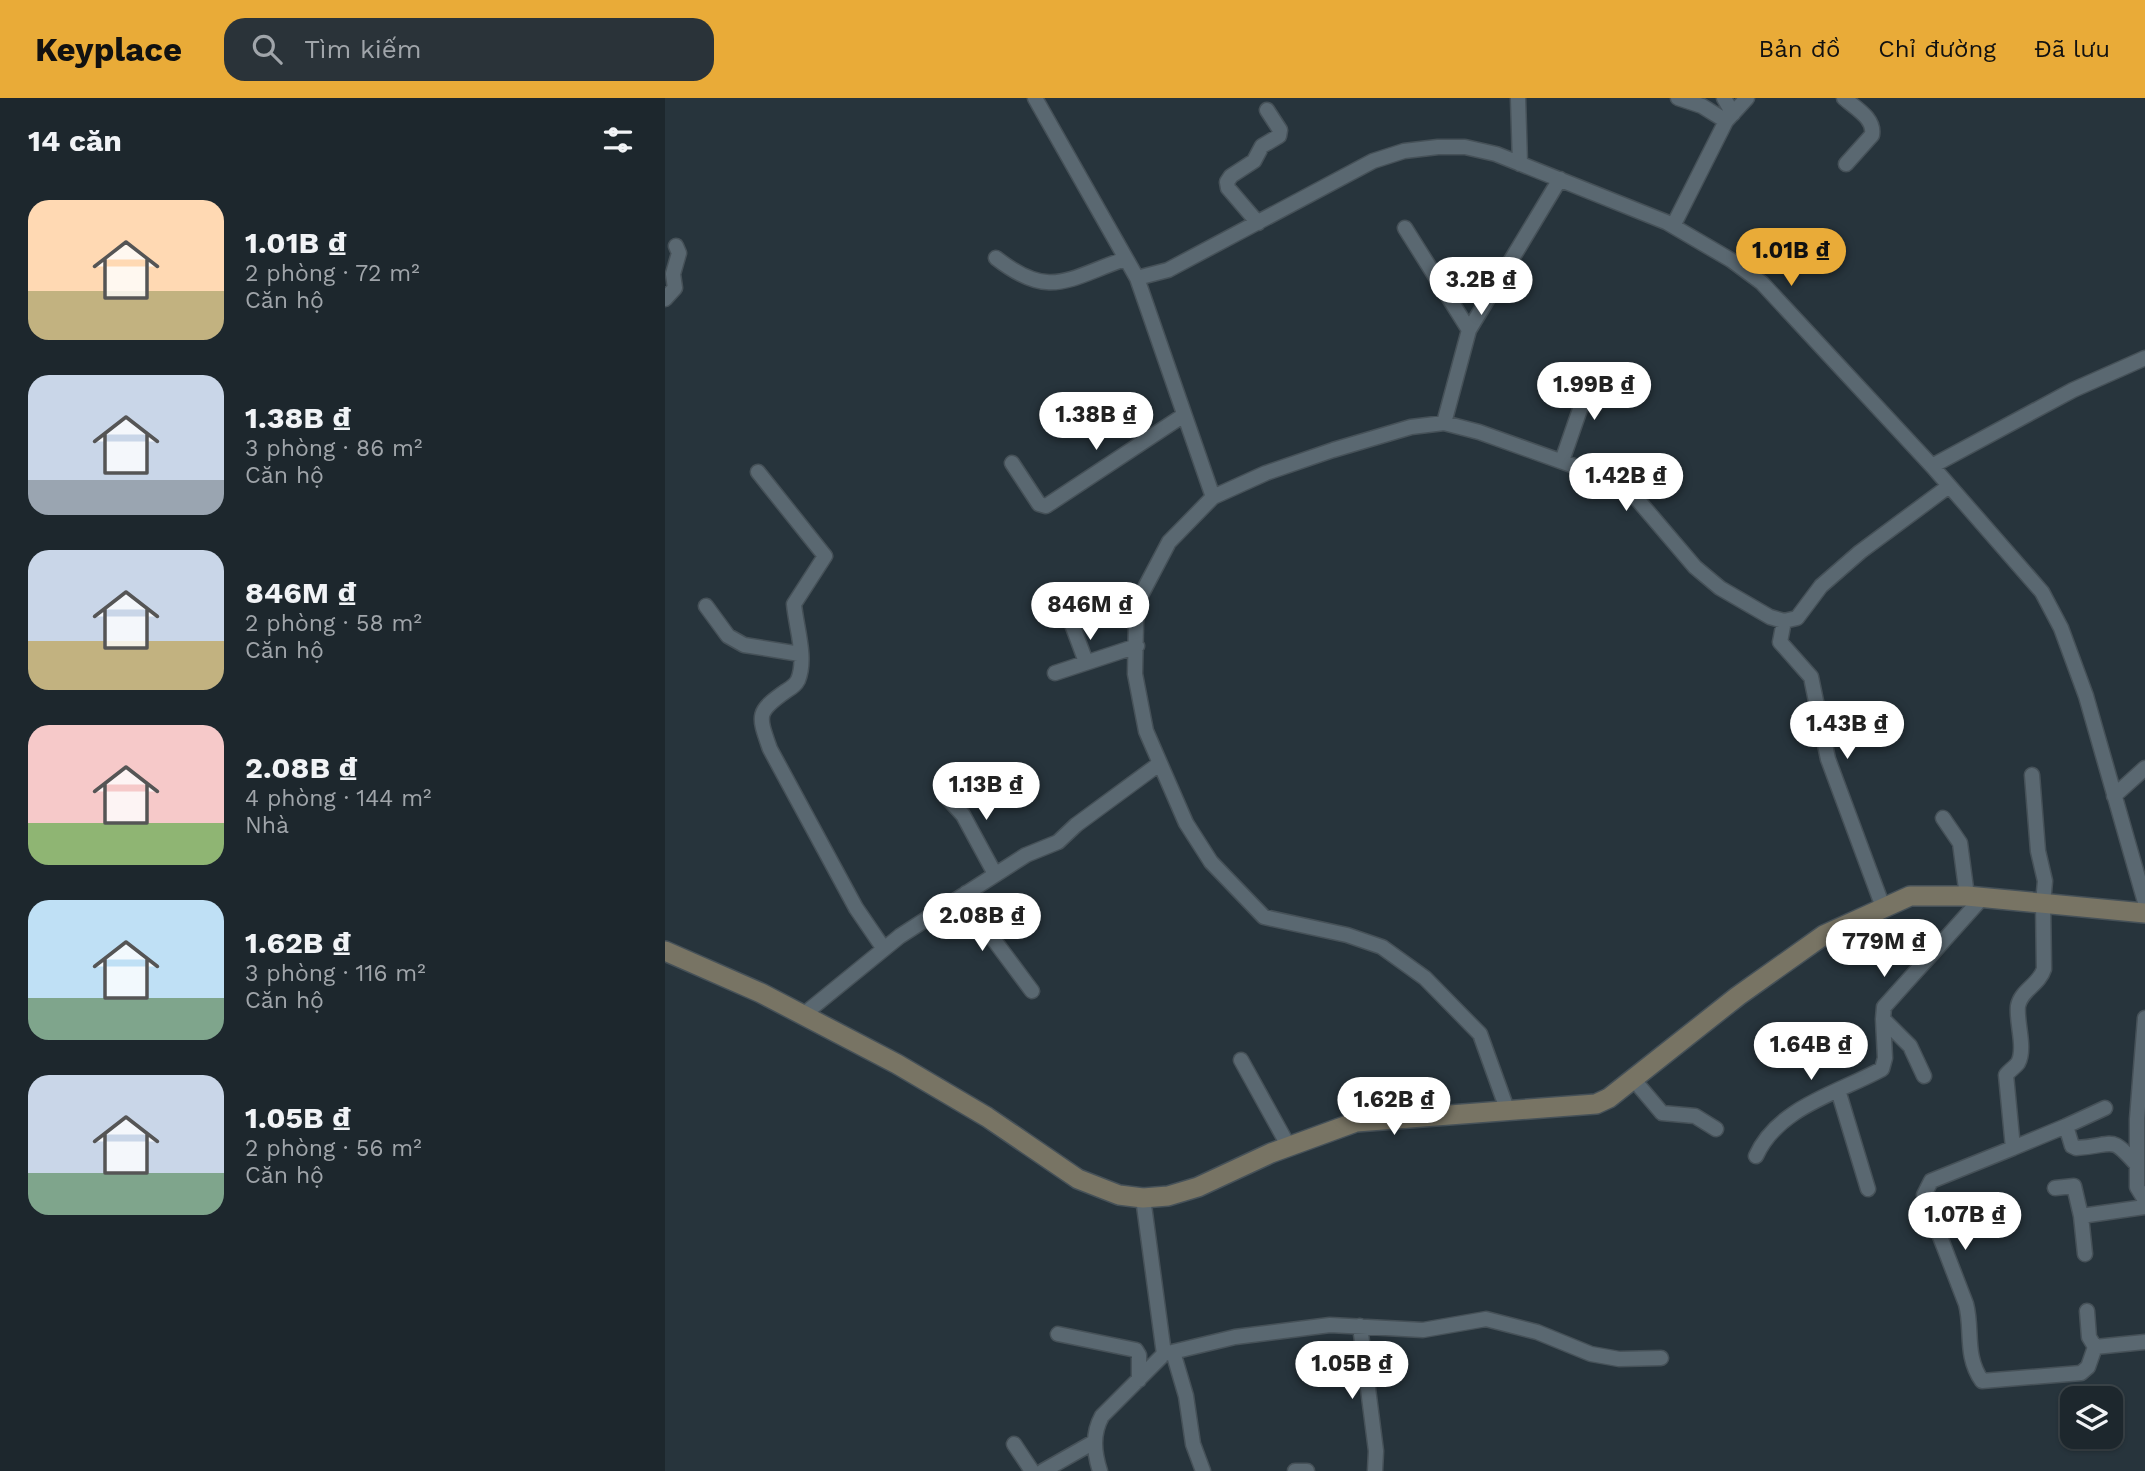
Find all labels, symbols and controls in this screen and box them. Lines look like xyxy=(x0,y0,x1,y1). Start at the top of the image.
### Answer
search box xyxy=(224,18,714,81)
text: Keyplace xyxy=(35,30,182,69)
icon: search xyxy=(248,30,286,68)
text: Tìm kiếm xyxy=(304,34,421,64)
text: Bản đồ xyxy=(1759,35,1840,63)
text: Chỉ đường xyxy=(1878,35,1996,63)
text: Đã lưu xyxy=(2034,35,2110,63)
icon: filters xyxy=(599,121,637,159)
text: 14 căn xyxy=(28,123,122,158)
text: 1.01B ₫ xyxy=(245,225,347,260)
icon: home xyxy=(84,228,168,312)
pin: 1.01B ₫ xyxy=(1726,228,1856,288)
text: 1.01B ₫ xyxy=(1752,237,1830,264)
pin: 3.2B ₫ xyxy=(1424,258,1538,317)
text: 2 phòng · 72 m² xyxy=(245,260,420,287)
text: 3.2B ₫ xyxy=(1446,266,1516,293)
text: Căn hộ xyxy=(245,287,324,314)
pin: 1.99B ₫ xyxy=(1529,362,1659,422)
text: 1.99B ₫ xyxy=(1553,371,1635,398)
pin: 1.38B ₫ xyxy=(1031,392,1161,452)
text: 1.38B ₫ xyxy=(245,400,351,435)
text: 1.38B ₫ xyxy=(1055,401,1137,428)
icon: home xyxy=(84,403,168,487)
text: 3 phòng · 86 m² xyxy=(245,435,422,462)
pin: 1.42B ₫ xyxy=(1561,454,1691,513)
text: Căn hộ xyxy=(245,462,324,489)
text: 1.42B ₫ xyxy=(1585,462,1667,489)
text: 846M ₫ xyxy=(245,575,357,610)
icon: home xyxy=(84,578,168,662)
pin: 846M ₫ xyxy=(1033,582,1147,642)
text: 846M ₫ xyxy=(1047,591,1133,618)
text: 2 phòng · 58 m² xyxy=(245,610,422,637)
text: Căn hộ xyxy=(245,637,324,664)
pin: 1.43B ₫ xyxy=(1782,702,1912,761)
text: 1.43B ₫ xyxy=(1806,710,1888,737)
text: 2.08B ₫ xyxy=(245,750,357,785)
icon: home xyxy=(84,753,168,837)
pin: 1.13B ₫ xyxy=(921,762,1051,822)
text: 1.13B ₫ xyxy=(949,771,1023,798)
text: 4 phòng · 144 m² xyxy=(245,785,431,812)
text: Nhà xyxy=(245,812,289,839)
pin: 2.08B ₫ xyxy=(917,894,1047,953)
text: 2.08B ₫ xyxy=(939,902,1025,929)
pin: 779M ₫ xyxy=(1827,920,1941,979)
text: 1.62B ₫ xyxy=(245,925,351,960)
icon: home xyxy=(84,928,168,1012)
text: 779M ₫ xyxy=(1842,928,1926,955)
text: 3 phòng · 116 m² xyxy=(245,960,426,987)
text: Căn hộ xyxy=(245,987,324,1014)
pin: 1.64B ₫ xyxy=(1746,1023,1876,1082)
text: 1.64B ₫ xyxy=(1770,1031,1852,1058)
pin: 1.62B ₫ xyxy=(1329,1077,1459,1137)
text: 1.62B ₫ xyxy=(1353,1086,1435,1113)
text: 1.05B ₫ xyxy=(245,1100,351,1135)
icon: home xyxy=(84,1103,168,1187)
text: 2 phòng · 56 m² xyxy=(245,1135,422,1162)
text: Căn hộ xyxy=(245,1162,324,1189)
pin: 1.07B ₫ xyxy=(1900,1192,2030,1252)
text: 1.07B ₫ xyxy=(1924,1201,2006,1228)
pin: 1.05B ₫ xyxy=(1287,1342,1417,1401)
text: 1.05B ₫ xyxy=(1311,1350,1393,1377)
map controls xyxy=(2060,1386,2123,1449)
button: layers xyxy=(2060,1386,2123,1449)

